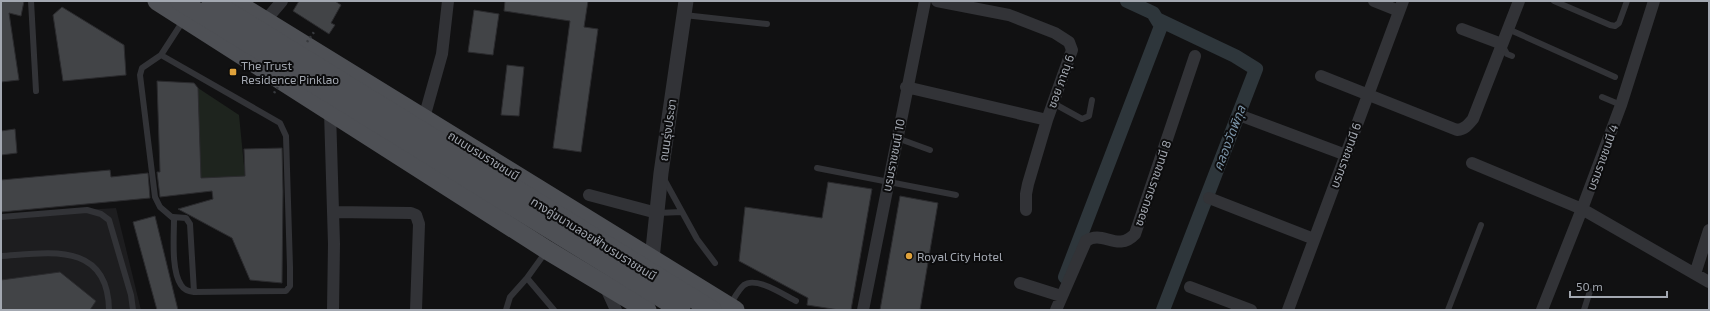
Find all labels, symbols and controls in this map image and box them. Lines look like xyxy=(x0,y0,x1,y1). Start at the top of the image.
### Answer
street label: ซอย ภาณุ 6 xyxy=(1044,52,1077,110)
place label: The Trust Residence Pinklao xyxy=(241,58,339,86)
marker: The Trust Residence Pinklao xyxy=(228,67,238,77)
street label: ถนนรุ่งประชา xyxy=(656,98,679,162)
water label: คลองวัดพิกุล xyxy=(1209,103,1250,173)
street label: บรมราชชนนี 10 xyxy=(879,117,907,193)
street label: บรมราชชนนี 6 xyxy=(1327,120,1363,190)
street label: บรมราชชนนี 4 xyxy=(1584,122,1620,192)
street label: ถนนบรมราชชนนี xyxy=(446,128,522,182)
street label: ซอยบรมราชชนนี 8 xyxy=(1131,138,1173,228)
street label: ทางคู่ขนานลอยฟ้าบรมราชชนนี xyxy=(528,194,659,283)
place label: Royal City Hotel xyxy=(917,249,1003,263)
marker: Royal City Hotel xyxy=(904,251,914,261)
scale bar xyxy=(1570,273,1667,299)
text: 50 m xyxy=(1576,279,1603,293)

